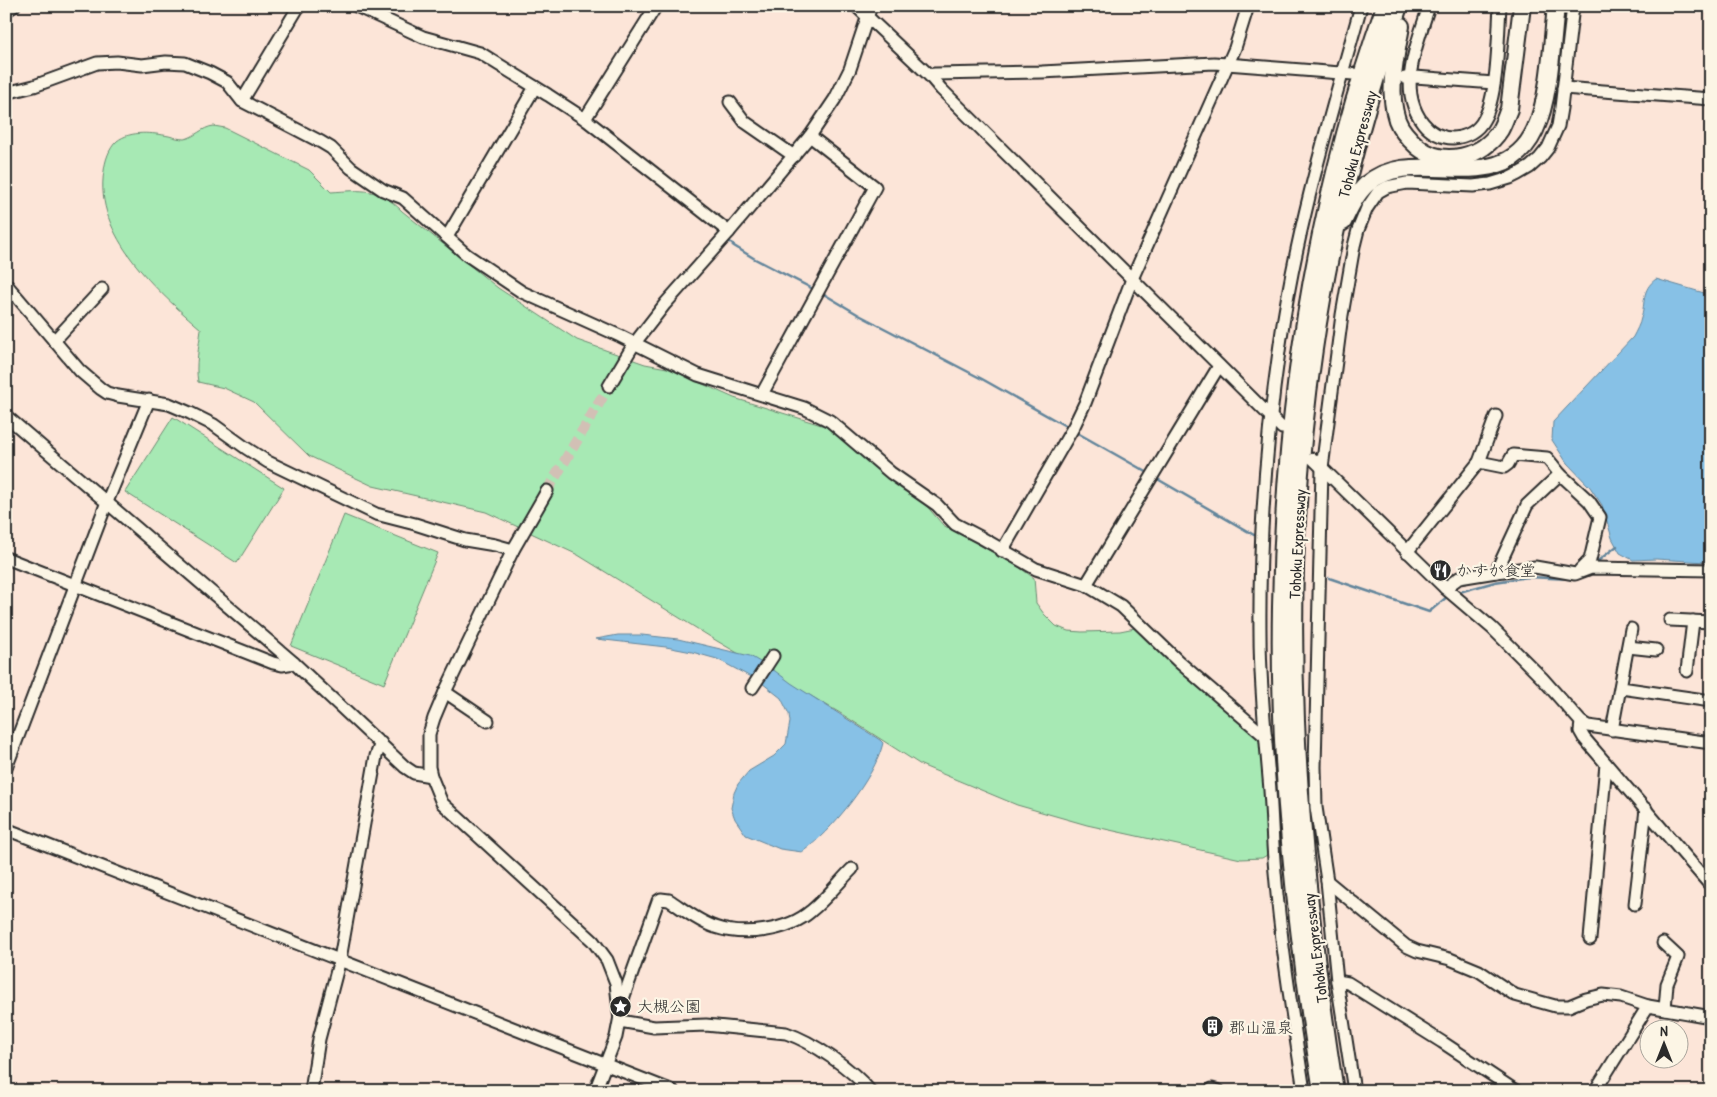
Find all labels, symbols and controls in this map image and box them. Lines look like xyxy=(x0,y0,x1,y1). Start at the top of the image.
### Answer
street label: Tohoku Expressway xyxy=(1332,88,1382,200)
street label: Tohoku Expressway xyxy=(1283,488,1311,600)
restaurant icon: かすが食堂 xyxy=(1428,558,1452,582)
place label: かすが食堂 xyxy=(1456,559,1536,581)
street label: Tohoku Expressway xyxy=(1297,892,1333,1004)
place icon: 大槻公園 xyxy=(609,994,633,1018)
place label: 大槻公園 xyxy=(637,995,701,1017)
building icon: 郡山温泉 xyxy=(1201,1015,1225,1039)
place label: 郡山温泉 xyxy=(1229,1016,1293,1038)
north arrow xyxy=(1640,1020,1690,1070)
text: N xyxy=(1660,1021,1668,1040)

